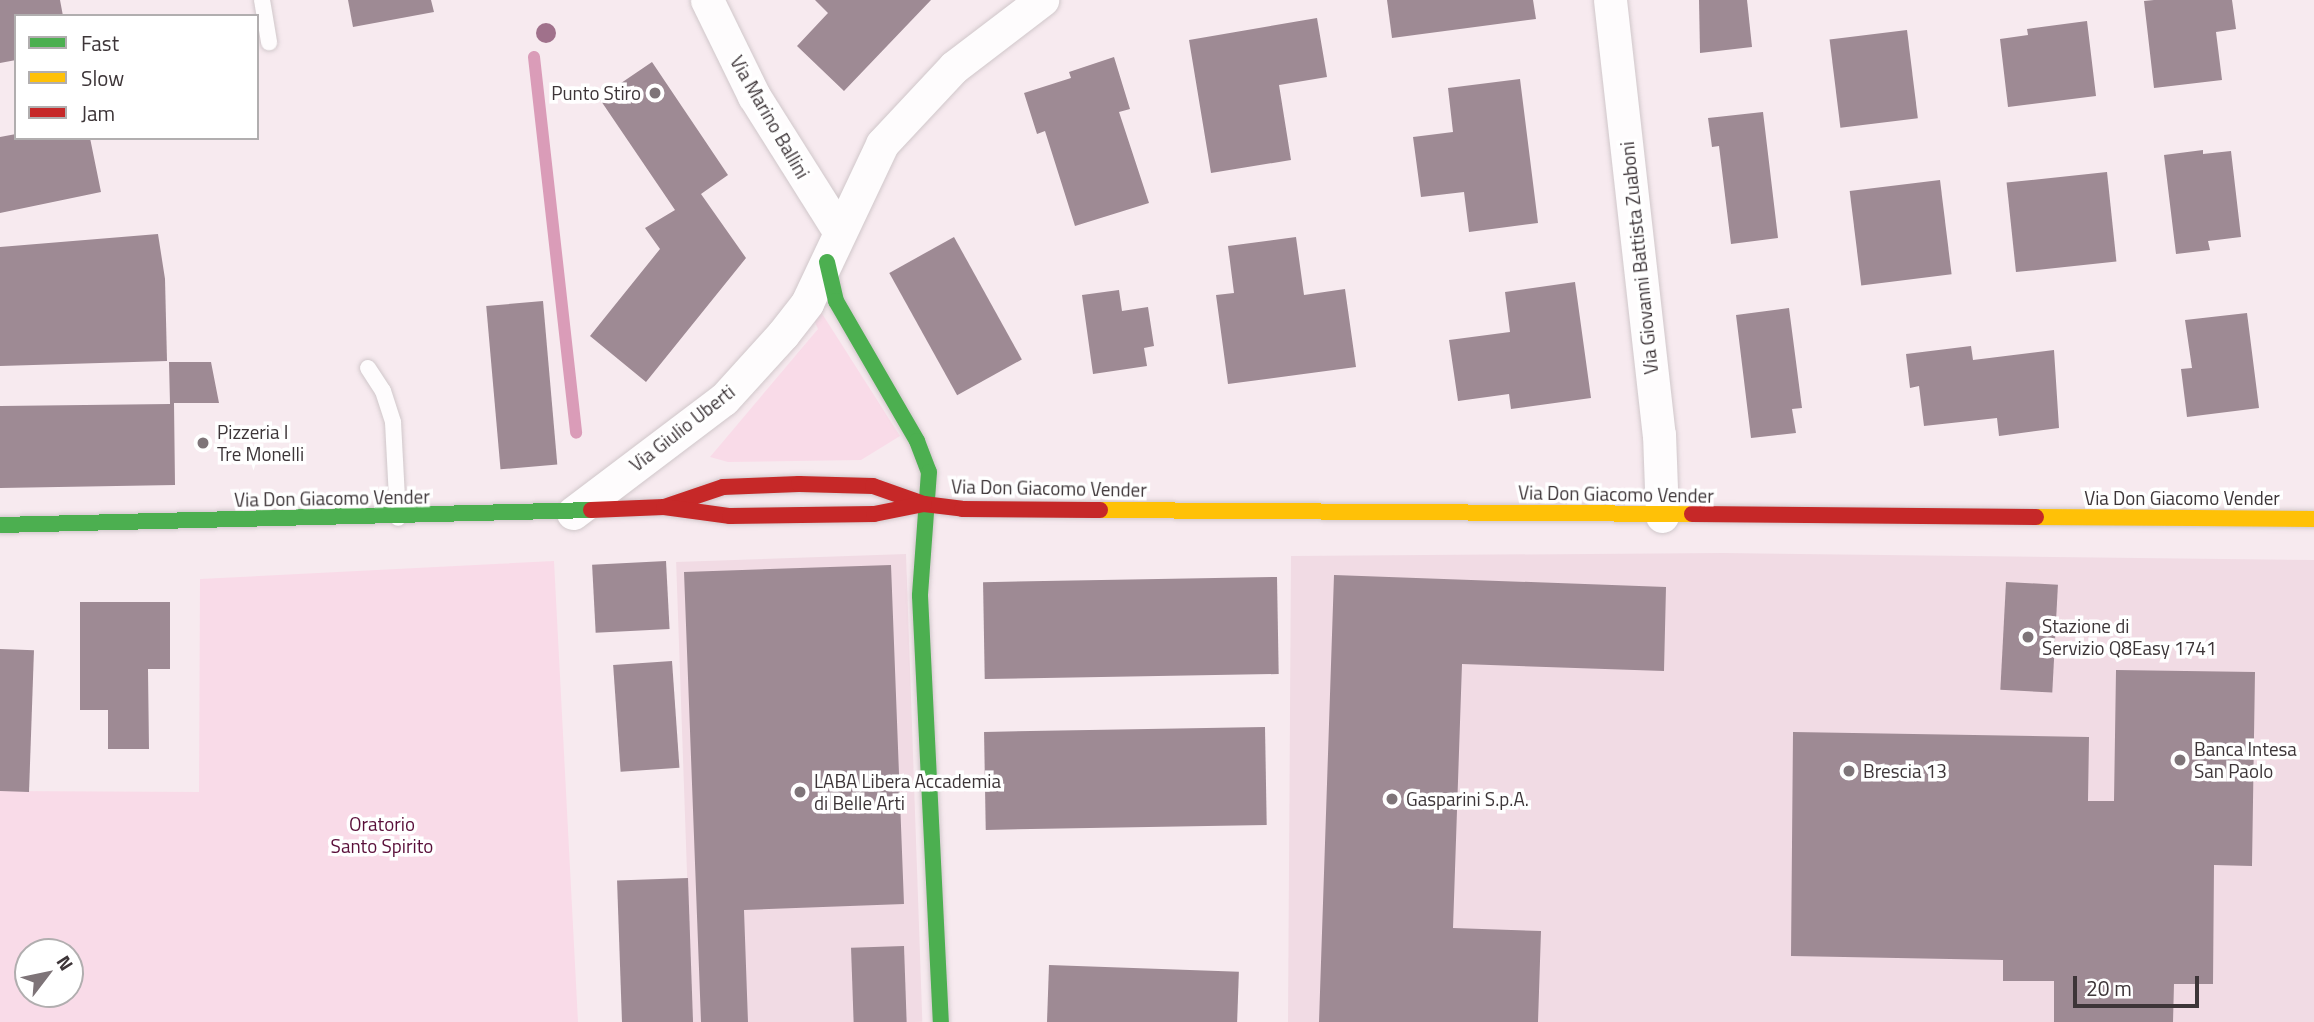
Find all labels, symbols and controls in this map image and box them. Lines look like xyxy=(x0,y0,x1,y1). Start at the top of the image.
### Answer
legend xyxy=(14,14,259,140)
text: Fast xyxy=(81,27,119,59)
street label: Via Marino Ballini xyxy=(726,52,814,182)
text: Slow xyxy=(81,62,124,94)
place label: Punto Stiro xyxy=(551,82,641,104)
marker: Punto Stiro xyxy=(647,85,663,101)
text: Jam xyxy=(81,97,115,129)
street label: Via Giovanni Battista Zuaboni xyxy=(1615,141,1663,375)
street label: Via Giulio Uberti xyxy=(625,380,739,476)
place label: Pizzeria I Tre Monelli xyxy=(217,421,304,465)
marker: Pizzeria I Tre Monelli xyxy=(195,435,211,451)
street label: Via Don Giacomo Vender xyxy=(951,475,1147,501)
street label: Via Don Giacomo Vender xyxy=(1518,481,1714,507)
street label: Via Don Giacomo Vender xyxy=(234,485,430,511)
street label: Via Don Giacomo Vender xyxy=(2084,487,2280,509)
place label: Stazione di Servizio Q8Easy 1741 xyxy=(2042,615,2217,659)
marker: Stazione di Servizio Q8Easy 1741 xyxy=(2020,629,2036,645)
place label: Banca Intesa San Paolo xyxy=(2194,738,2297,782)
marker: Banca Intesa San Paolo xyxy=(2172,752,2188,768)
place label: Brescia 13 xyxy=(1863,760,1947,782)
marker: Brescia 13 xyxy=(1841,763,1857,779)
place label: LABA Libera Accademia di Belle Arti xyxy=(814,770,1001,814)
marker: LABA Libera Accademia di Belle Arti xyxy=(792,784,808,800)
place label: Gasparini S.p.A. xyxy=(1406,788,1529,810)
marker: Gasparini S.p.A. xyxy=(1384,791,1400,807)
park label: Oratorio Santo Spirito xyxy=(331,813,433,857)
north arrow xyxy=(14,938,84,1008)
text: N xyxy=(50,949,81,976)
scale bar xyxy=(2076,962,2202,1006)
text: 20 m xyxy=(2086,972,2132,1004)

